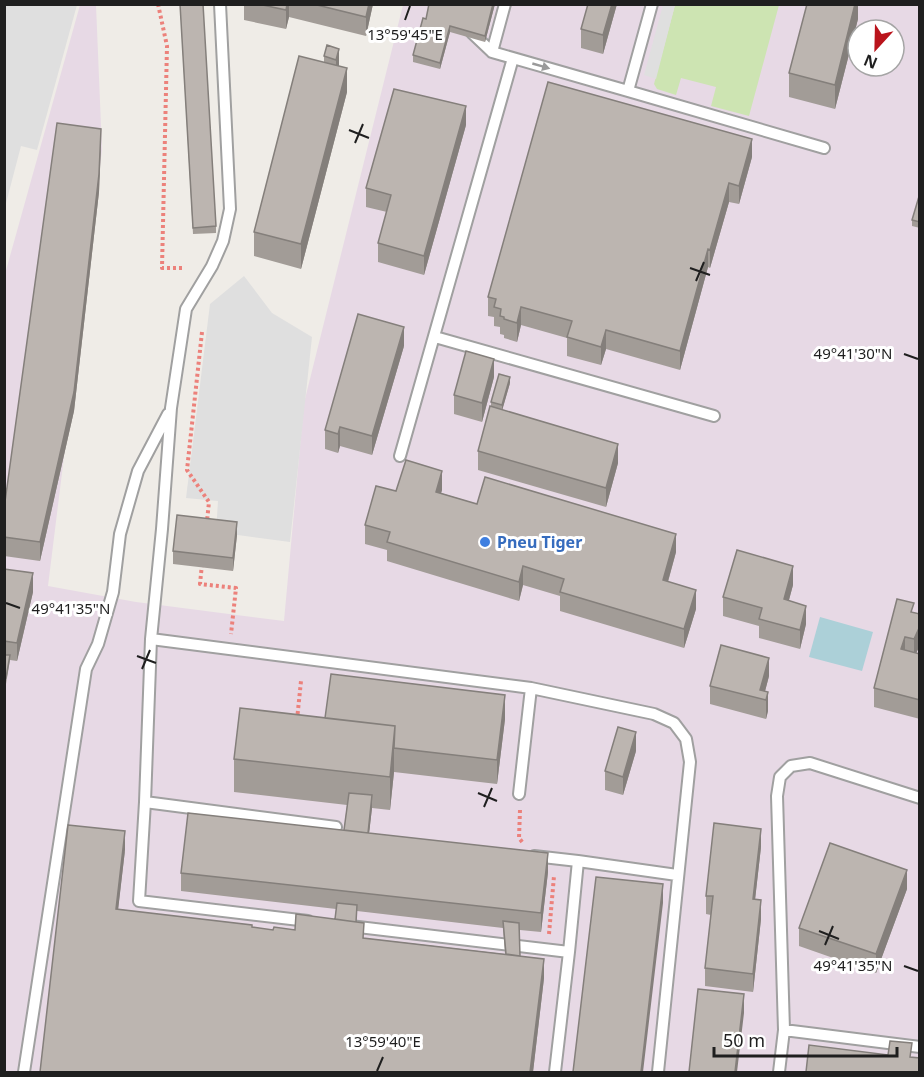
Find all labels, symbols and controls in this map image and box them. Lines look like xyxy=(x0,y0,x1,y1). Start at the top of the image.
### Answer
north arrow xyxy=(846,18,906,78)
text: 13°59'45"E xyxy=(367,24,443,44)
text: N xyxy=(860,49,881,75)
one-way arrow xyxy=(532,62,550,71)
text: 49°41'30"N xyxy=(814,343,892,363)
place label: Pneu Tiger xyxy=(497,531,582,553)
marker: Pneu Tiger xyxy=(478,535,492,549)
text: 49°41'35"N xyxy=(32,598,110,618)
text: 49°41'35"N xyxy=(814,955,892,975)
scale bar xyxy=(714,1020,897,1058)
text: 50 m xyxy=(723,1028,765,1052)
text: 13°59'40"E xyxy=(345,1031,421,1051)

